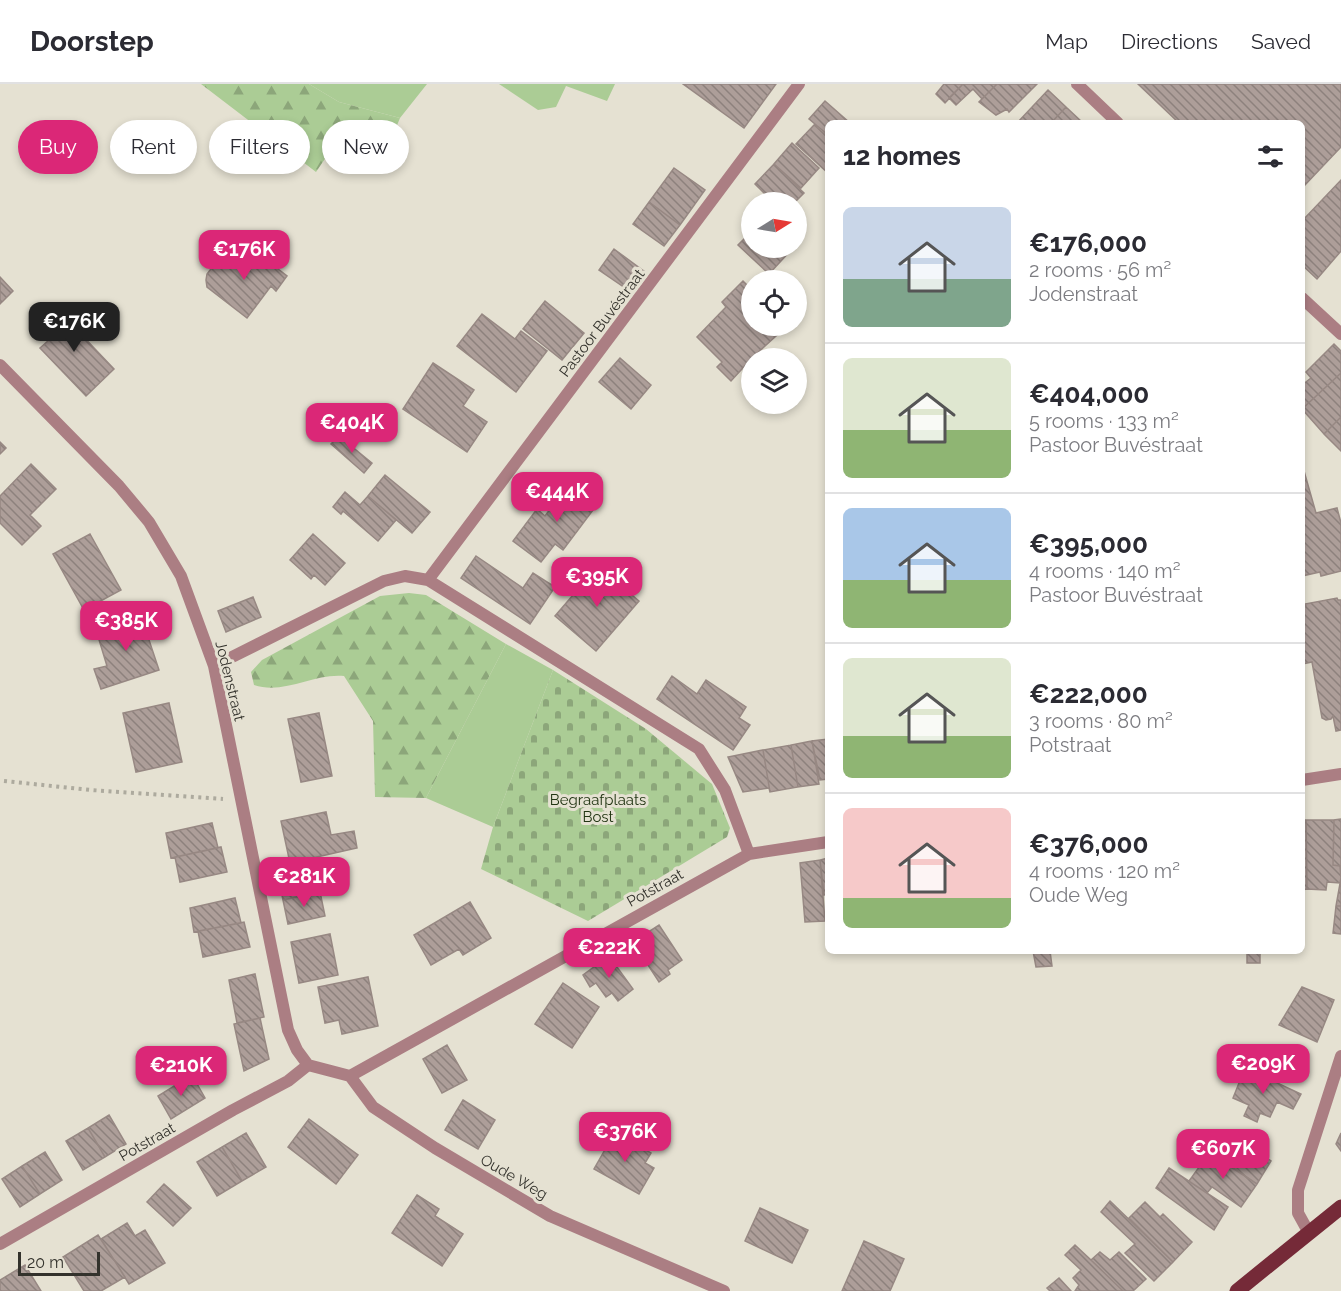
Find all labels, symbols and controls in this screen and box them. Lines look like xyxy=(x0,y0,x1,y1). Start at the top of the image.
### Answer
text: Doorstep xyxy=(30,25,154,58)
text: Map xyxy=(1045,29,1088,54)
text: Directions xyxy=(1121,29,1218,54)
text: Saved xyxy=(1251,29,1311,54)
chip: Buy xyxy=(18,120,98,174)
chip: Rent xyxy=(110,120,197,174)
chip: Filters xyxy=(209,120,310,174)
chip: New xyxy=(322,120,409,174)
icon: filters xyxy=(1254,140,1287,173)
text: 12 homes xyxy=(843,141,961,171)
north arrow xyxy=(741,192,807,258)
map controls xyxy=(741,192,807,414)
text: €176,000 xyxy=(1029,228,1147,258)
pin: €176K xyxy=(202,230,286,281)
icon: home xyxy=(891,231,963,303)
text: €176K xyxy=(213,237,275,261)
text: 2 rooms · 56 m² xyxy=(1029,258,1171,282)
street label: Pastoor Buvéstraat xyxy=(556,266,648,380)
button: locate xyxy=(741,270,807,336)
text: Jodenstraat xyxy=(1029,282,1138,306)
pin: €176K xyxy=(32,302,116,353)
text: €176K xyxy=(43,309,105,333)
button: layers xyxy=(741,348,807,414)
text: €404,000 xyxy=(1029,379,1149,409)
icon: home xyxy=(891,382,963,454)
pin: €404K xyxy=(310,403,394,454)
text: 5 rooms · 133 m² xyxy=(1029,409,1179,433)
text: €404K xyxy=(320,410,384,434)
text: Pastoor Buvéstraat xyxy=(1029,433,1203,457)
pin: €444K xyxy=(515,472,599,523)
text: €444K xyxy=(525,479,589,503)
text: €395,000 xyxy=(1029,529,1148,559)
icon: home xyxy=(891,532,963,604)
pin: €395K xyxy=(555,557,639,608)
text: 4 rooms · 140 m² xyxy=(1029,559,1181,583)
text: €395K xyxy=(565,564,629,588)
text: Pastoor Buvéstraat xyxy=(1029,583,1203,607)
pin: €385K xyxy=(84,601,168,652)
text: €385K xyxy=(94,608,158,632)
street label: Jodenstraat xyxy=(211,639,249,723)
text: €222,000 xyxy=(1029,679,1148,709)
icon: home xyxy=(891,682,963,754)
text: 3 rooms · 80 m² xyxy=(1029,709,1173,733)
text: Potstraat xyxy=(1029,733,1111,757)
park label: Begraafplaats Bost xyxy=(550,791,646,826)
text: €376,000 xyxy=(1029,829,1149,859)
icon: home xyxy=(891,832,963,904)
pin: €281K xyxy=(262,857,346,908)
text: 4 rooms · 120 m² xyxy=(1029,859,1180,883)
text: €281K xyxy=(273,864,335,888)
street label: Potstraat xyxy=(624,865,686,911)
text: Oude Weg xyxy=(1029,883,1128,907)
pin: €222K xyxy=(567,928,651,979)
text: €222K xyxy=(577,935,641,959)
pin: €209K xyxy=(1221,1044,1305,1095)
pin: €210K xyxy=(139,1046,223,1097)
text: €209K xyxy=(1231,1051,1295,1075)
text: €210K xyxy=(150,1053,212,1077)
pin: €376K xyxy=(583,1112,667,1163)
street label: Potstraat xyxy=(116,1119,178,1165)
text: €376K xyxy=(593,1119,657,1143)
pin: €607K xyxy=(1181,1129,1265,1180)
text: €607K xyxy=(1191,1136,1255,1160)
street label: Oude Weg xyxy=(477,1151,551,1203)
scale bar xyxy=(18,1249,100,1276)
text: 20 m xyxy=(27,1253,64,1272)

